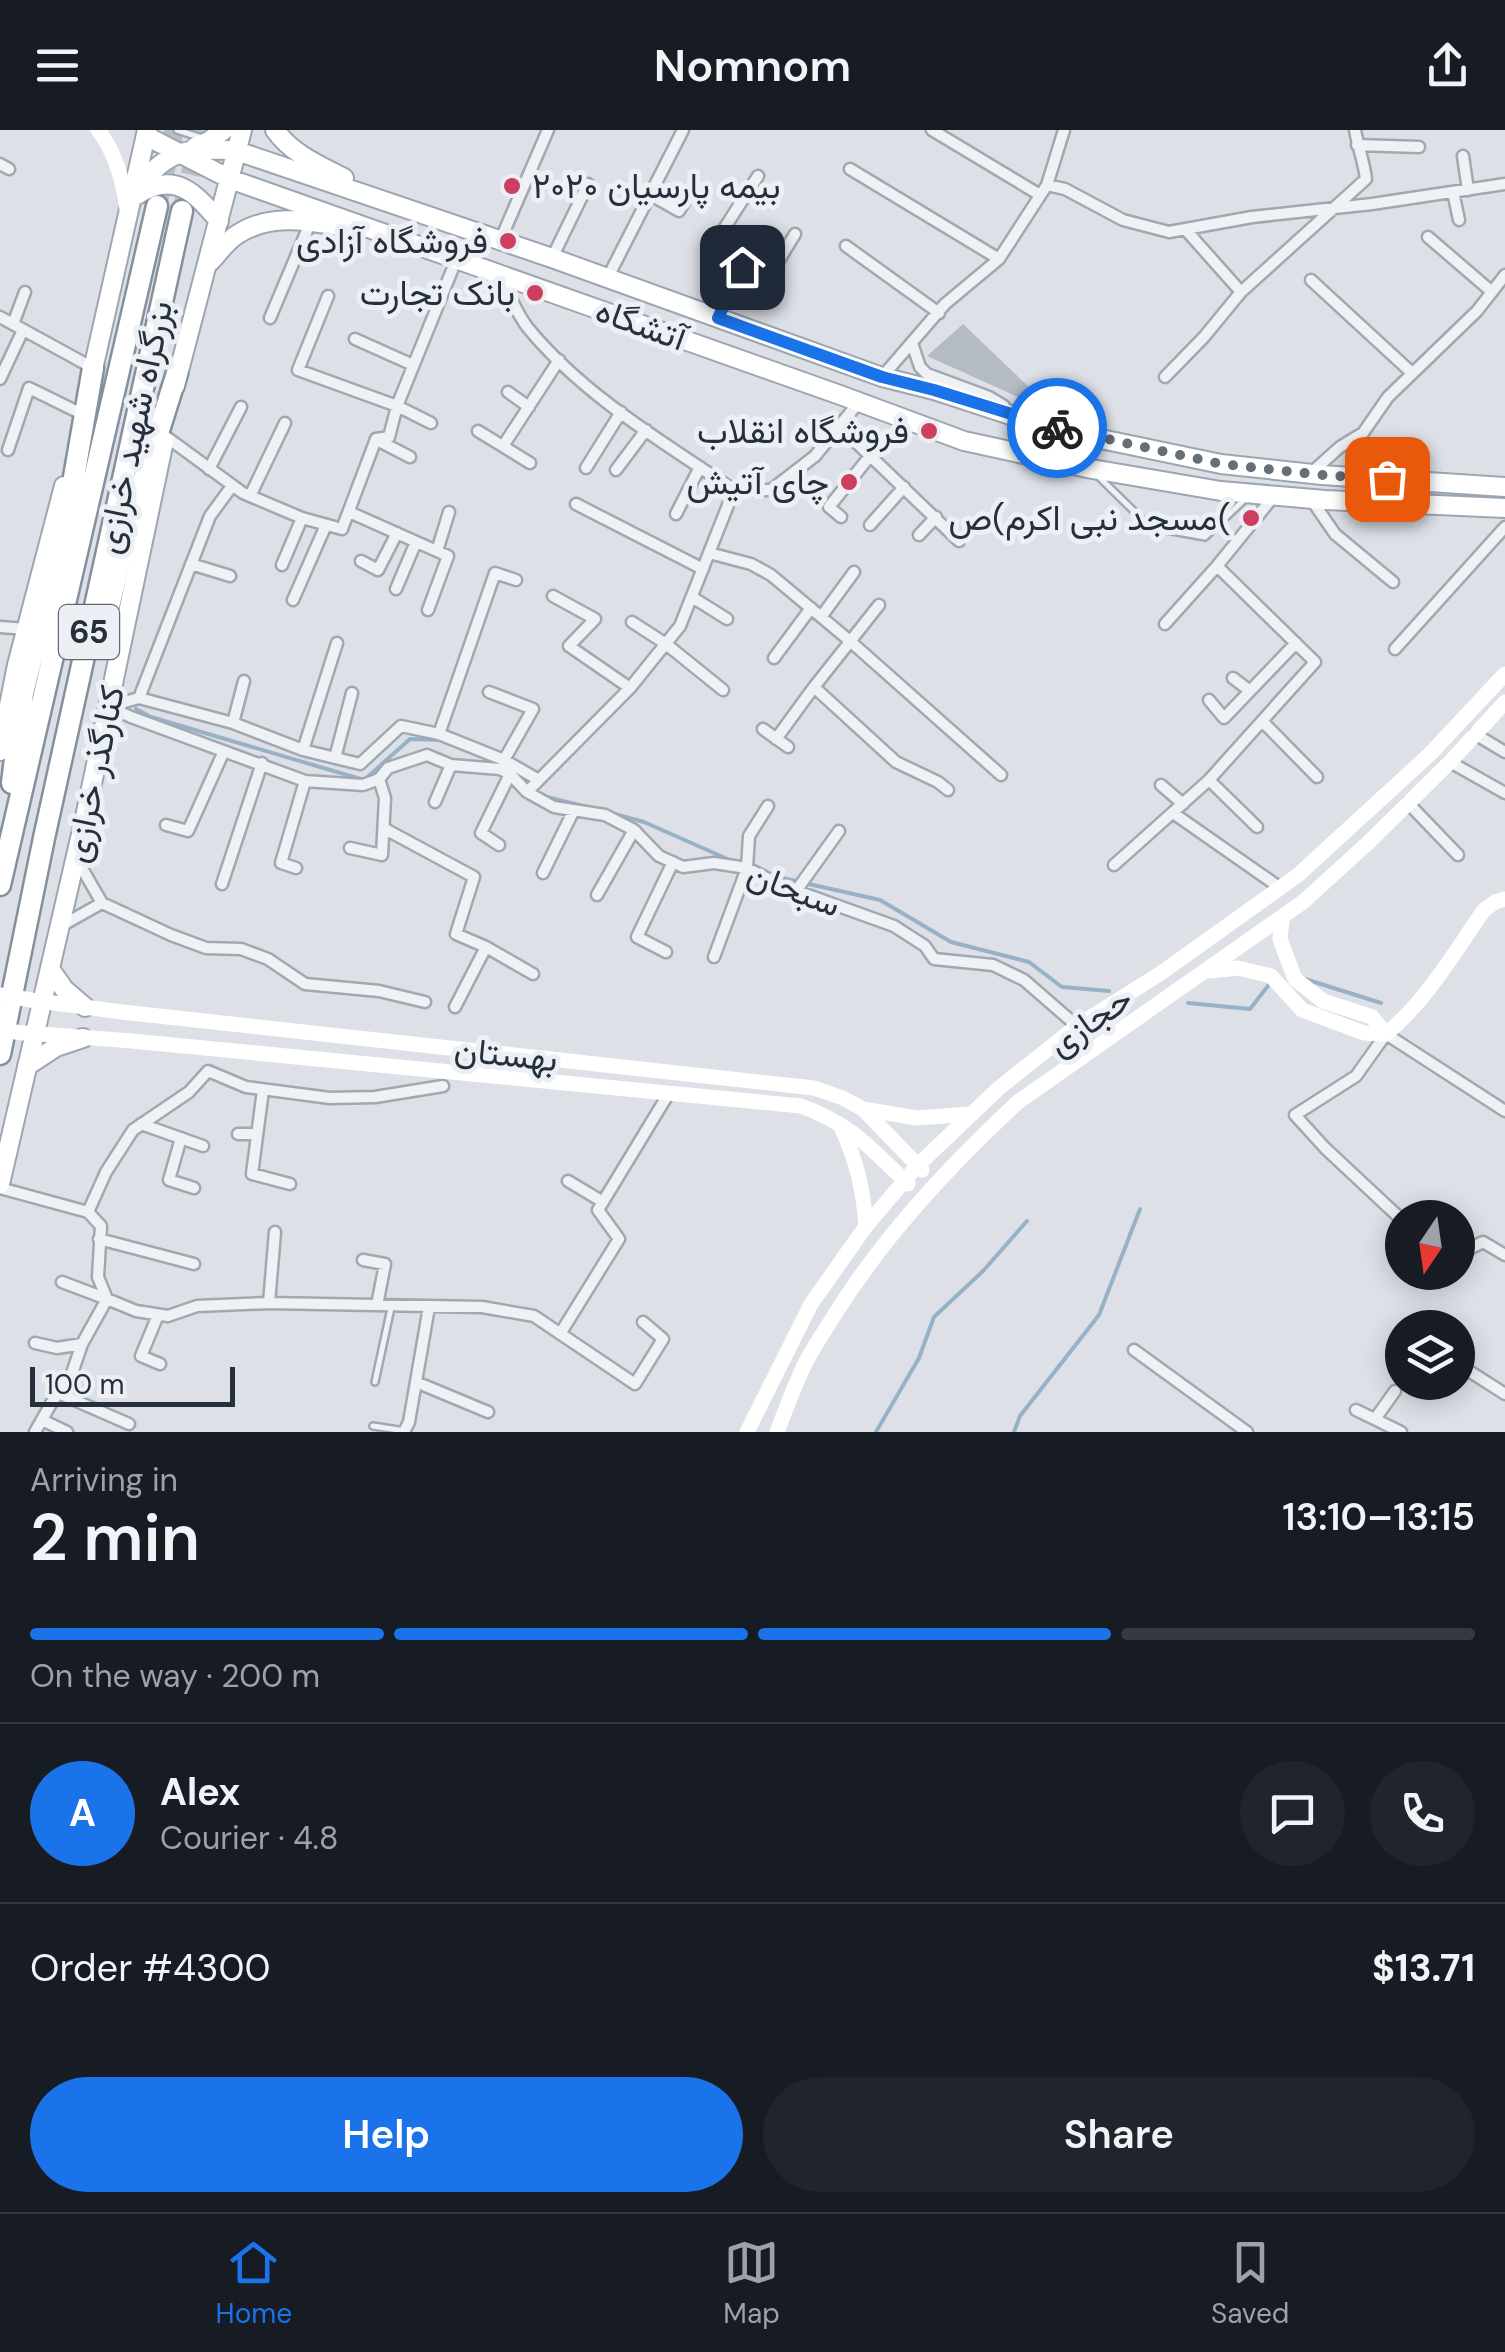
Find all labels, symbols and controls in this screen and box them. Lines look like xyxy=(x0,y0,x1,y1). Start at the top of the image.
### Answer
text: Nomnom xyxy=(654,36,851,95)
icon: menu xyxy=(30,38,85,93)
icon: share xyxy=(1420,38,1475,93)
place label: بیمه پارسیان ۲۰۲۰ xyxy=(532,163,780,210)
marker: بیمه پارسیان ۲۰۲۰ xyxy=(501,175,523,197)
place label: فروشگاه آزادی xyxy=(296,218,488,264)
pin xyxy=(700,225,785,310)
marker: فروشگاه آزادی xyxy=(497,230,519,252)
icon: home xyxy=(715,240,770,295)
place label: بانک تجارت xyxy=(360,270,515,316)
marker: بانک تجارت xyxy=(524,282,546,304)
street label: آتشگاه xyxy=(590,287,695,362)
street label: بزرگراه شهید خرازی xyxy=(85,296,183,558)
courier xyxy=(1007,378,1107,478)
icon: bike xyxy=(1030,401,1085,456)
place label: فروشگاه انقلاب xyxy=(697,408,909,454)
marker: فروشگاه انقلاب xyxy=(918,420,940,442)
pin xyxy=(1345,437,1430,522)
icon: bag xyxy=(1360,452,1415,507)
place label: چای آتیش xyxy=(686,459,829,506)
marker: چای آتیش xyxy=(838,471,860,493)
place label: مسجد نبی اکرم)ص( xyxy=(949,495,1231,541)
marker: مسجد نبی اکرم)ص( xyxy=(1240,507,1262,529)
road number: 65 xyxy=(59,605,119,659)
street label: کنارگذر خرازی xyxy=(53,681,135,867)
street label: سبحان xyxy=(741,850,847,928)
street label: حجازی xyxy=(1039,975,1141,1067)
street label: بهستان xyxy=(452,1026,560,1082)
north arrow xyxy=(1385,1200,1475,1290)
map controls xyxy=(1385,1200,1475,1400)
button: layers xyxy=(1385,1310,1475,1400)
scale bar xyxy=(30,1362,235,1406)
text: 100 m xyxy=(45,1366,124,1403)
text: Arriving in xyxy=(30,1459,178,1501)
text: 13:10–13:15 xyxy=(1282,1492,1475,1542)
text: 2 min xyxy=(30,1496,200,1580)
text: On the way · 200 m xyxy=(30,1655,320,1697)
button: chat xyxy=(1240,1761,1345,1866)
button: phone xyxy=(1370,1761,1475,1866)
text: Alex xyxy=(160,1767,240,1817)
text: A xyxy=(69,1788,96,1838)
text: Courier · 4.8 xyxy=(160,1817,338,1859)
text: Order #4300 xyxy=(30,1943,270,1993)
text: $13.71 xyxy=(1372,1943,1475,1993)
button: Help xyxy=(30,2077,743,2192)
button: Share xyxy=(763,2077,1475,2192)
tab: Home xyxy=(216,2235,292,2332)
tab: Map xyxy=(723,2235,780,2332)
tab: Saved xyxy=(1211,2235,1289,2332)

